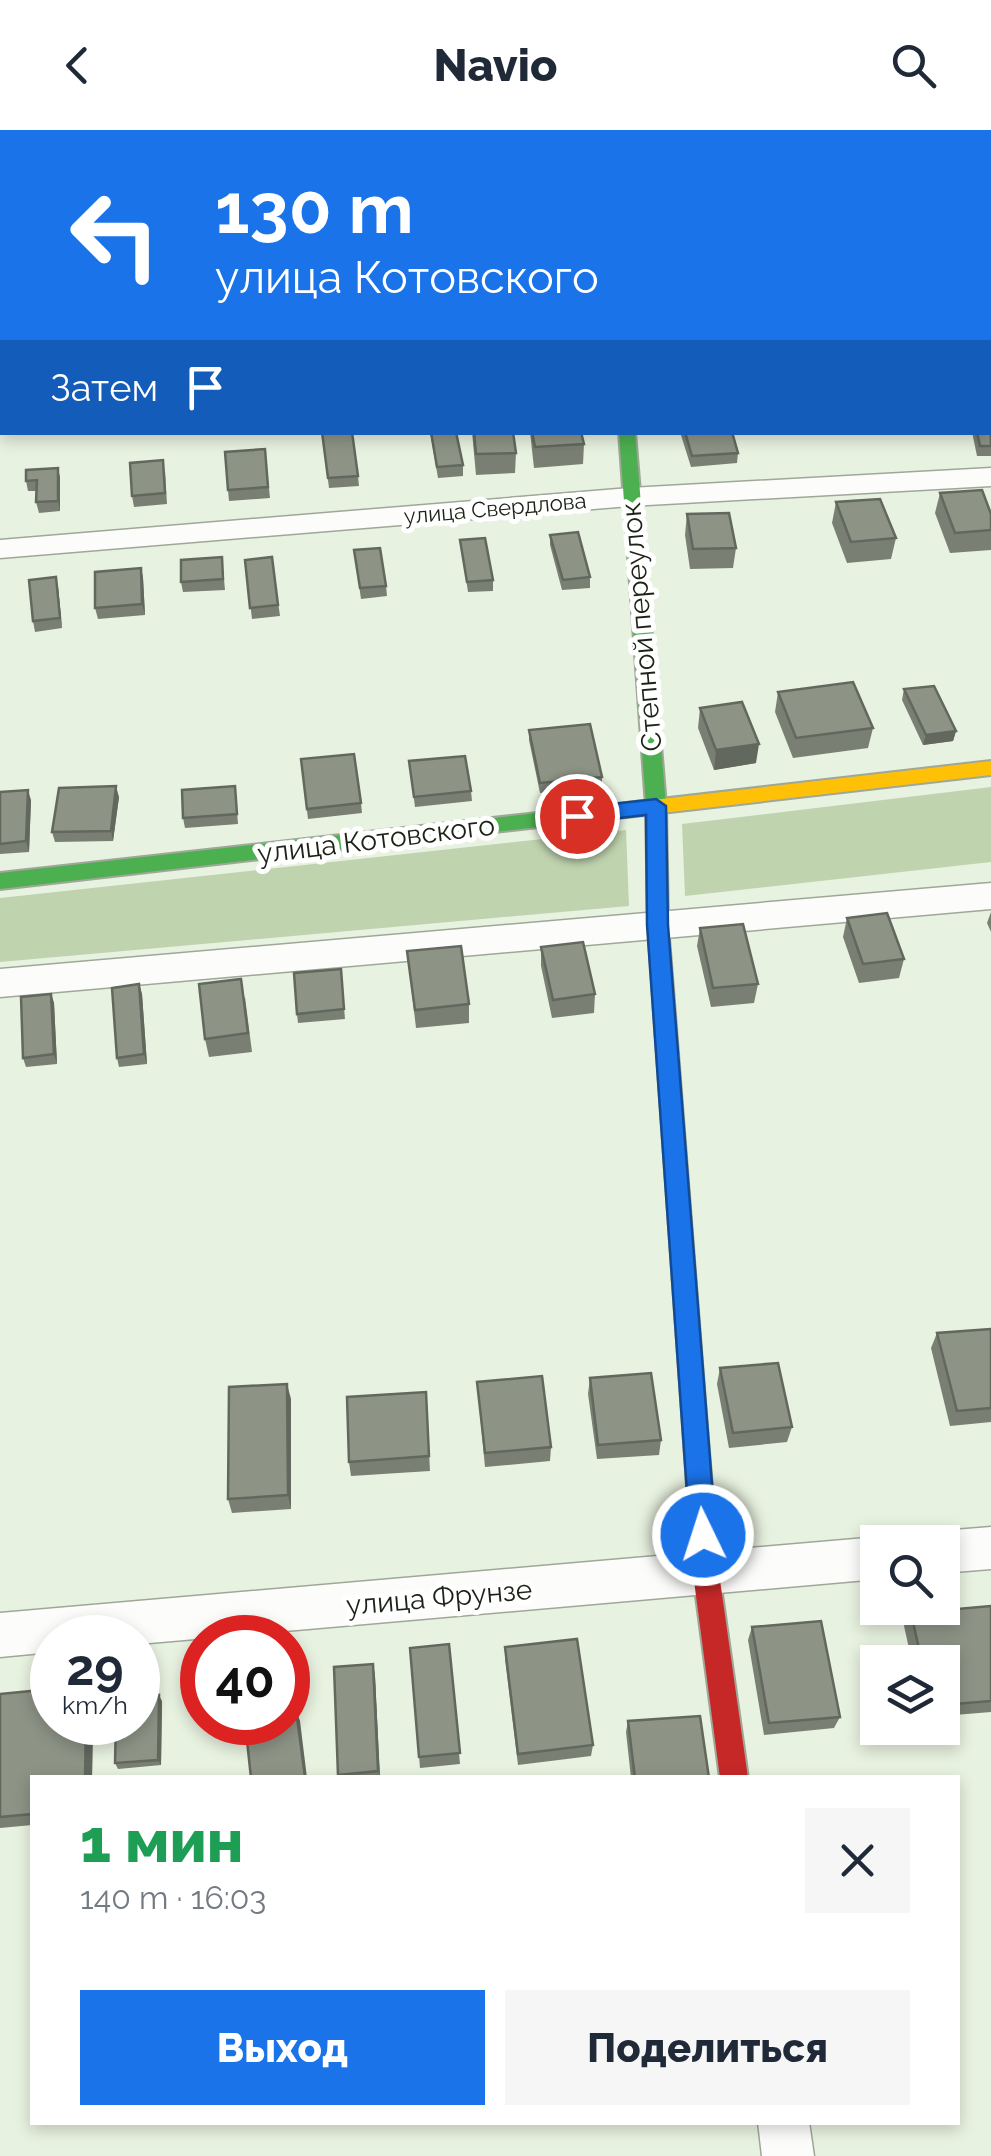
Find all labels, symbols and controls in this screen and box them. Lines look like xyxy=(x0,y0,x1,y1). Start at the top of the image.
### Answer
icon: back xyxy=(50,38,105,93)
icon: search xyxy=(886,38,941,93)
text: Navio xyxy=(434,39,557,92)
text: 130 m xyxy=(215,167,414,249)
icon: left xyxy=(50,170,180,300)
text: улица Котовского xyxy=(215,251,599,304)
icon: arrive xyxy=(178,360,233,415)
text: Затем xyxy=(50,365,158,410)
street label: улица Свердлова xyxy=(403,487,587,529)
street label: Степной переулок xyxy=(614,501,669,753)
pin xyxy=(535,774,620,859)
icon: arrive xyxy=(550,789,605,844)
street label: улица Котовского xyxy=(256,809,497,870)
position arrow xyxy=(651,1483,755,1587)
map controls xyxy=(860,1525,960,1745)
button: search xyxy=(860,1525,960,1625)
street label: улица Фрунзе xyxy=(345,1573,533,1622)
speed limit sign: 40 xyxy=(180,1615,310,1745)
text: 29 xyxy=(66,1638,124,1697)
button: layers xyxy=(860,1645,960,1745)
text: km/h xyxy=(62,1690,128,1720)
text: 1 мин xyxy=(80,1806,243,1876)
button: close xyxy=(805,1808,910,1913)
text: 140 m · 16:03 xyxy=(80,1879,266,1916)
button: Выход xyxy=(80,1990,485,2105)
button: Поделиться xyxy=(505,1990,910,2105)

